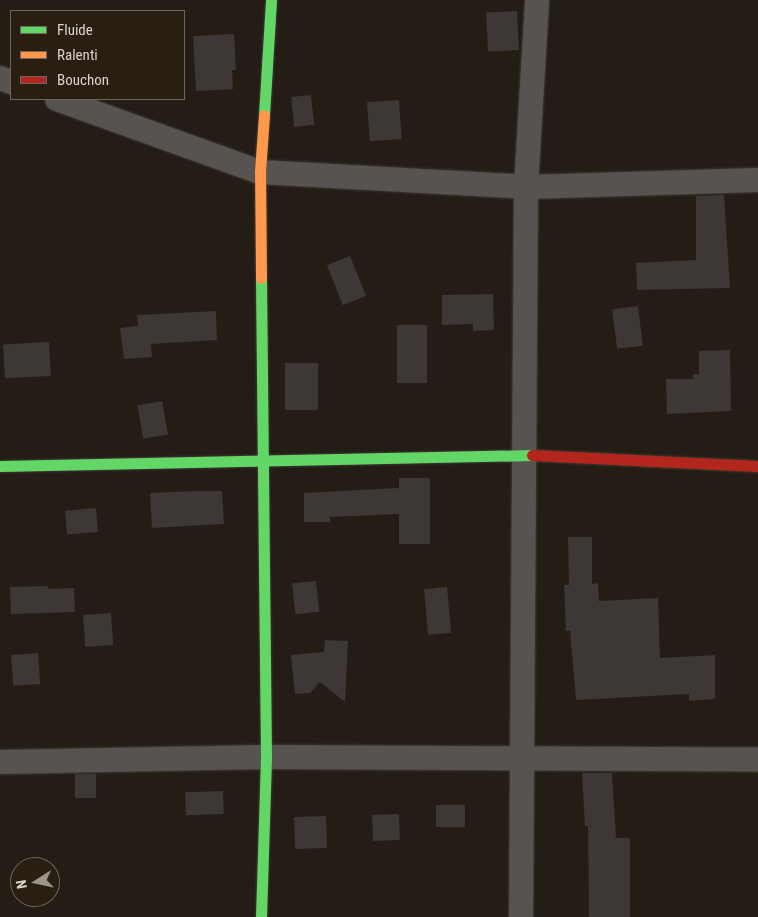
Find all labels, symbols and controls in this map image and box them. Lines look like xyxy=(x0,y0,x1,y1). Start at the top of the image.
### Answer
legend xyxy=(10,10,185,100)
text: Fluide xyxy=(57,21,93,39)
text: Ralenti xyxy=(57,46,98,64)
text: Bouchon xyxy=(57,71,109,89)
north arrow xyxy=(10,857,60,907)
text: N xyxy=(13,879,30,890)

